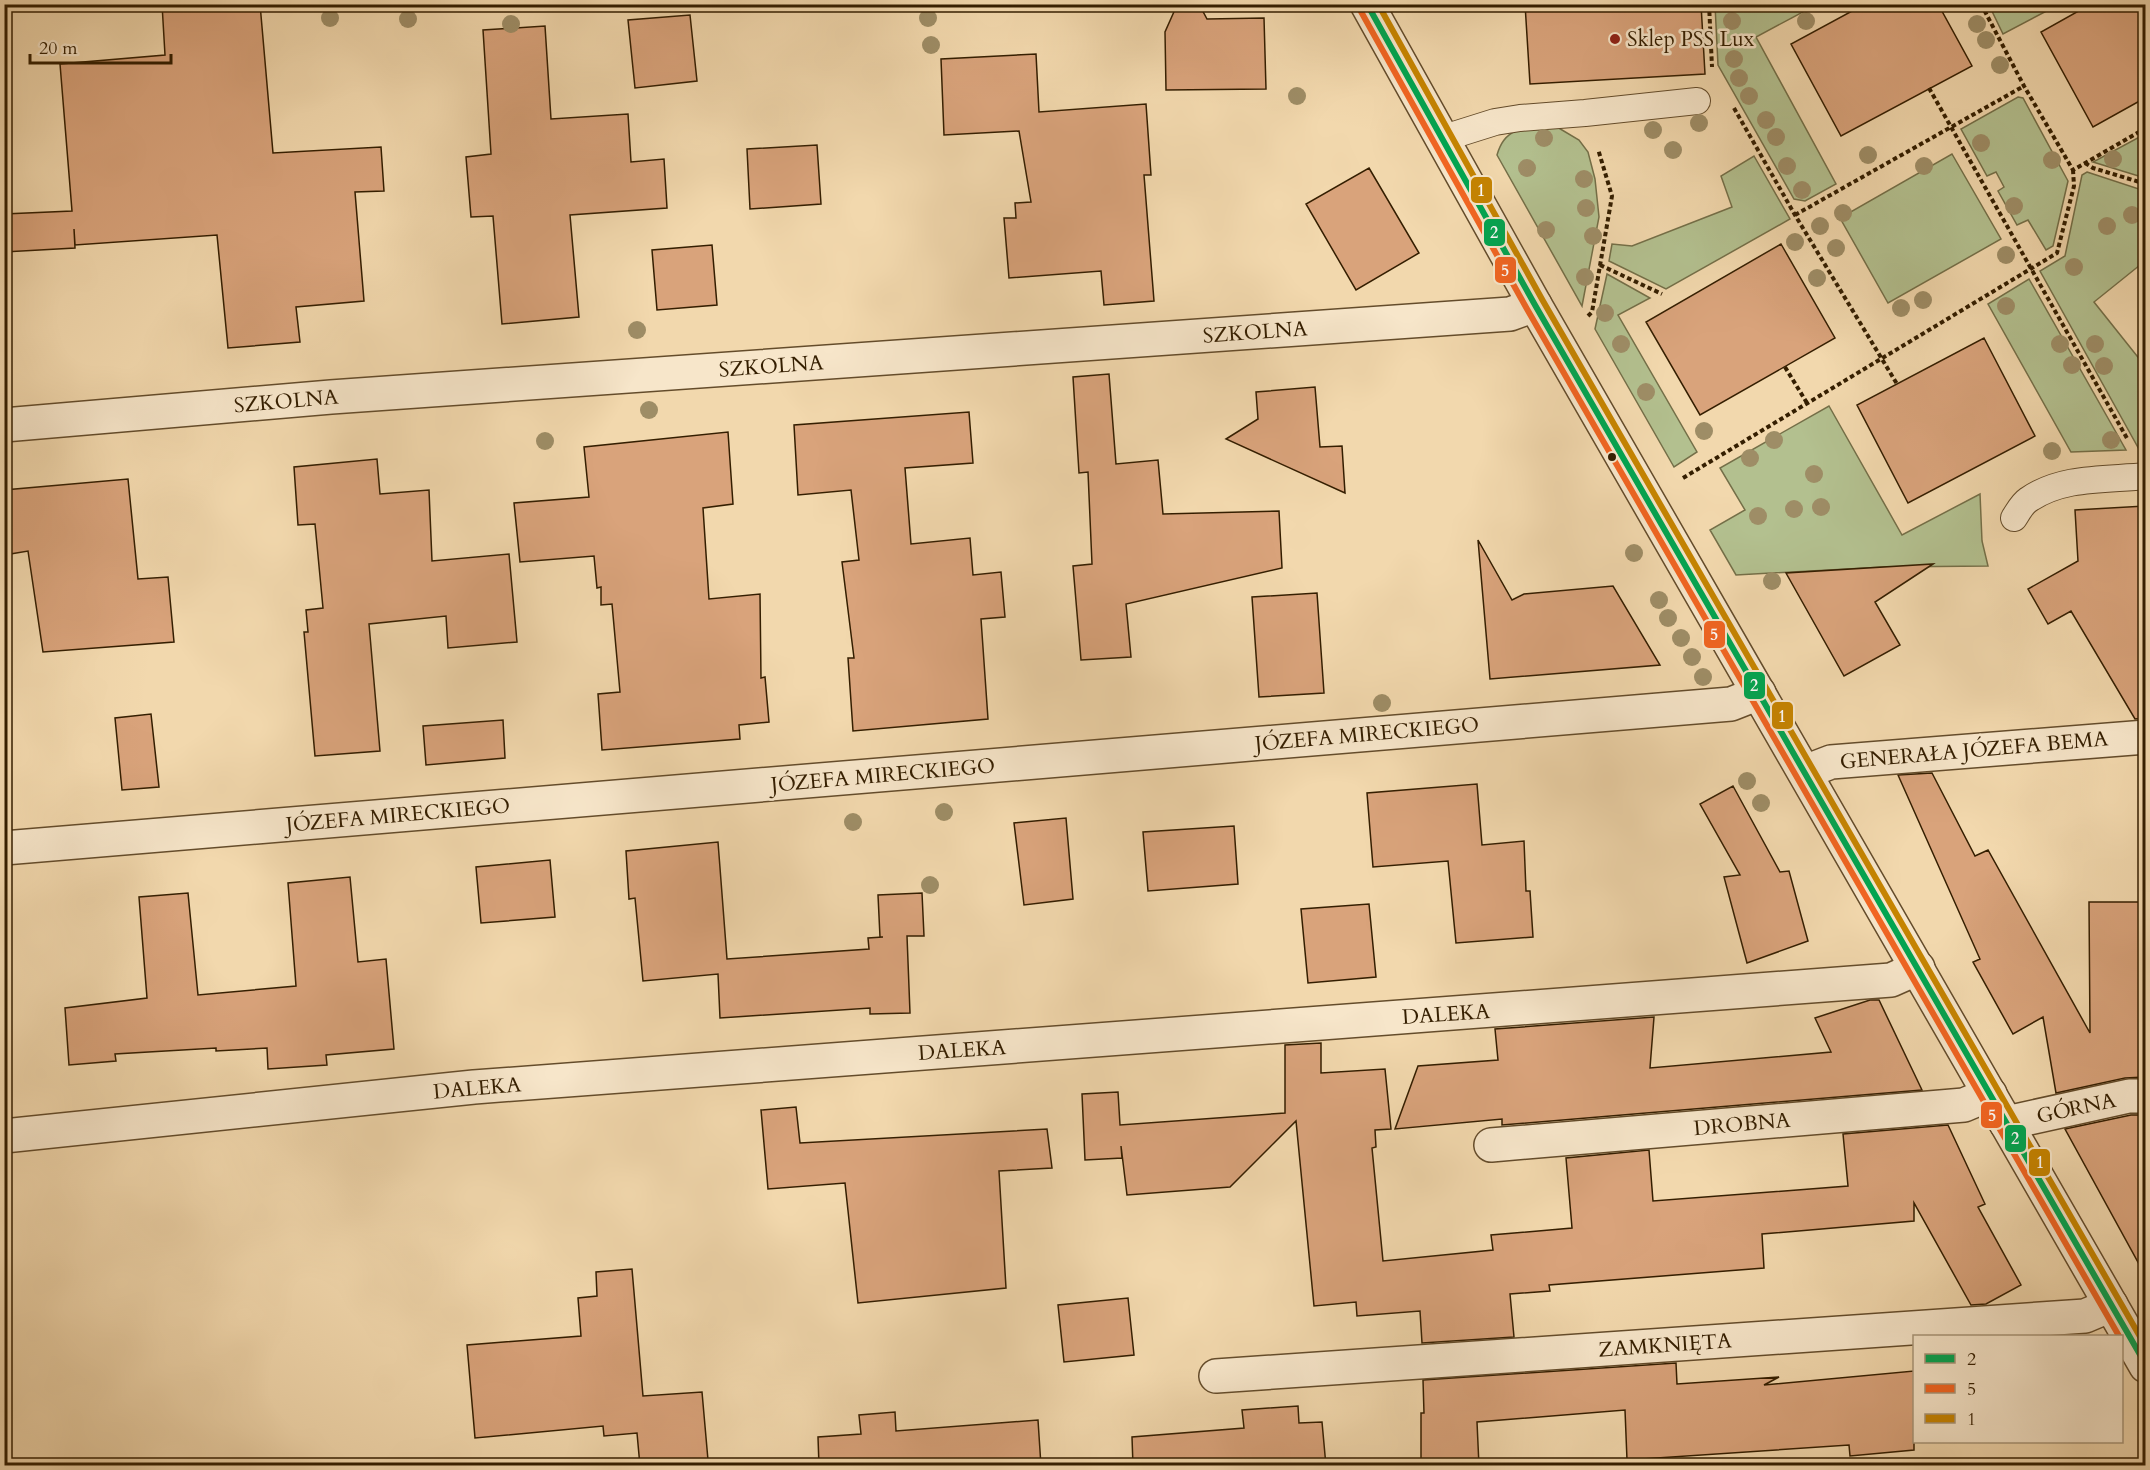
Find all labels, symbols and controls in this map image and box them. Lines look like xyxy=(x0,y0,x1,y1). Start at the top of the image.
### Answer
place label: Sklep PSS Lux xyxy=(1627,25,1755,54)
scale bar xyxy=(30,27,171,65)
marker: Sklep PSS Lux xyxy=(1608,32,1622,46)
text: 20 m xyxy=(39,36,78,61)
line badge: 1 xyxy=(1470,176,1493,204)
text: 1 xyxy=(1477,180,1485,202)
line badge: 2 xyxy=(1483,218,1506,247)
text: 2 xyxy=(1490,222,1498,244)
line badge: 5 xyxy=(1494,256,1517,284)
text: 5 xyxy=(1501,260,1509,282)
street label: SZKOLNA xyxy=(1202,314,1308,351)
street label: SZKOLNA xyxy=(718,348,824,385)
street label: SZKOLNA xyxy=(233,382,340,421)
unlabelled marker xyxy=(1606,451,1618,463)
line badge: 5 xyxy=(1703,620,1726,649)
text: 5 xyxy=(1710,624,1718,646)
line badge: 2 xyxy=(1743,671,1766,700)
text: 2 xyxy=(1750,675,1758,697)
line badge: 1 xyxy=(1771,701,1794,730)
text: 1 xyxy=(1778,706,1786,728)
street label: JÓZEFA MIRECKIEGO xyxy=(1251,709,1480,759)
street label: GENERAŁA JÓZEFA BEMA xyxy=(1839,723,2109,777)
street label: JÓZEFA MIRECKIEGO xyxy=(767,750,996,800)
street label: JÓZEFA MIRECKIEGO xyxy=(282,790,511,840)
street label: DALEKA xyxy=(1401,997,1491,1032)
street label: DALEKA xyxy=(917,1033,1007,1068)
street label: DALEKA xyxy=(432,1070,522,1107)
street label: GÓRNA xyxy=(2034,1085,2118,1131)
line badge: 5 xyxy=(1980,1101,2003,1129)
text: 5 xyxy=(1988,1105,1996,1127)
street label: DROBNA xyxy=(1693,1106,1792,1143)
line badge: 2 xyxy=(2004,1124,2027,1153)
text: 2 xyxy=(2011,1128,2019,1150)
line badge: 1 xyxy=(2028,1148,2051,1177)
text: 1 xyxy=(2036,1152,2044,1174)
street label: ZAMKNIĘTA xyxy=(1597,1326,1733,1365)
legend xyxy=(1913,1335,2123,1443)
text: 2 xyxy=(1967,1347,1976,1372)
text: 5 xyxy=(1967,1377,1976,1402)
text: 1 xyxy=(1967,1407,1976,1432)

